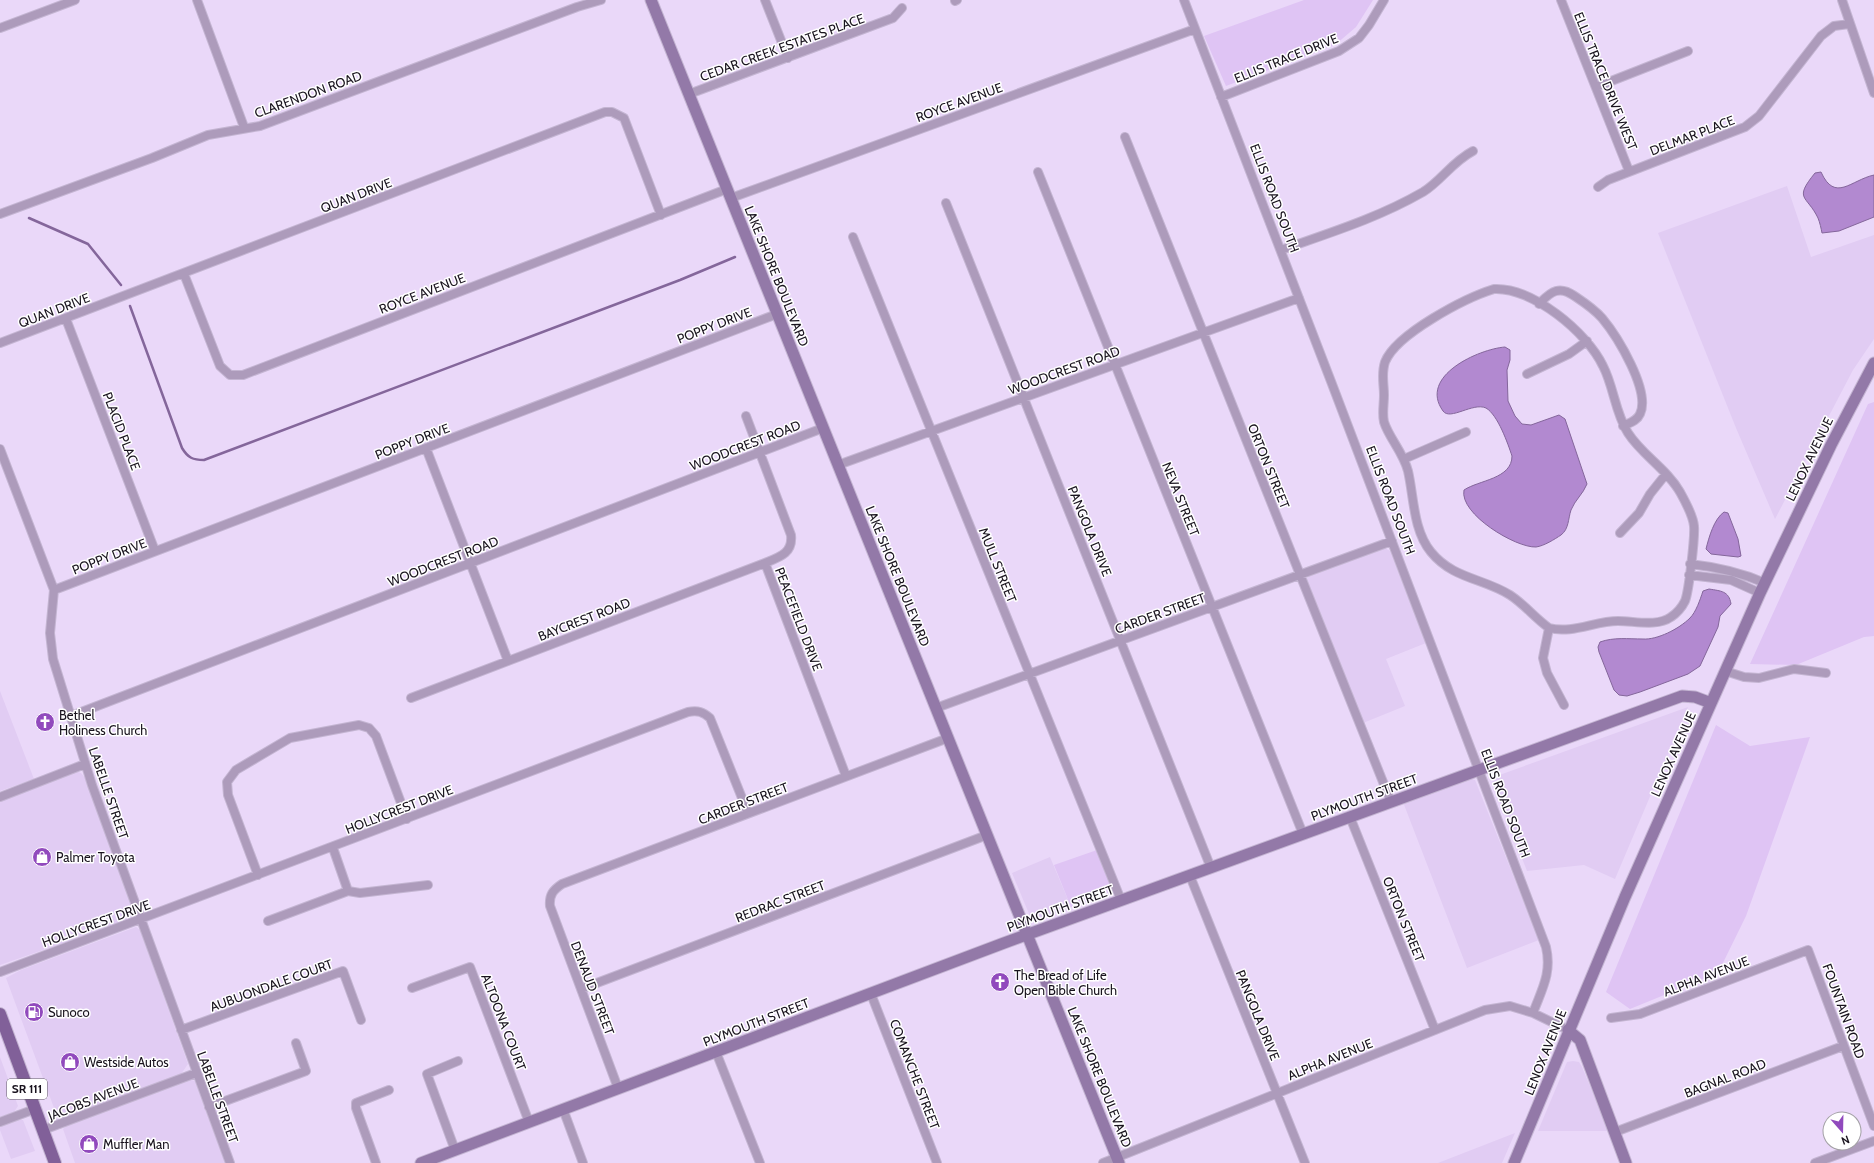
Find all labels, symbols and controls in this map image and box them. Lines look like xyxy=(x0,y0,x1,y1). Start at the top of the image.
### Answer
street label: CEDAR CREEK ESTATES PLACE xyxy=(698,10,866,84)
street label: ELLIS TRACE DRIVE WEST xyxy=(1571,10,1641,152)
street label: ELLIS TRACE DRIVE xyxy=(1232,30,1340,86)
street label: CLARENDON ROAD xyxy=(252,67,364,121)
street label: ROYCE AVENUE xyxy=(914,79,1004,125)
street label: DELMAR PLACE xyxy=(1647,111,1737,159)
street label: ELLIS ROAD SOUTH xyxy=(1247,141,1303,255)
street label: QUAN DRIVE xyxy=(318,174,394,216)
street label: LAKE SHORE BOULEVARD xyxy=(741,203,813,349)
street label: ROYCE AVENUE xyxy=(377,269,467,317)
street label: QUAN DRIVE xyxy=(16,289,92,331)
street label: POPPY DRIVE xyxy=(675,303,753,347)
street label: WOODCREST ROAD xyxy=(1006,342,1122,398)
street label: PLACID PLACE xyxy=(100,390,144,472)
street label: LENOX AVENUE xyxy=(1782,414,1836,504)
street label: WOODCREST ROAD xyxy=(687,417,803,473)
street label: POPPY DRIVE xyxy=(373,419,451,463)
street label: ORTON STREET xyxy=(1245,421,1293,511)
street label: ELLIS ROAD SOUTH xyxy=(1363,443,1419,557)
street label: NEVA STREET xyxy=(1159,460,1203,538)
street label: PANGOLA DRIVE xyxy=(1065,483,1115,579)
street label: LAKE SHORE BOULEVARD xyxy=(862,503,934,649)
street label: MULL STREET xyxy=(976,525,1020,605)
street label: WOODCREST ROAD xyxy=(385,533,501,589)
street label: POPPY DRIVE xyxy=(70,534,148,578)
street label: PEACEFIELD DRIVE xyxy=(772,565,826,673)
street label: CARDER STREET xyxy=(1113,589,1207,637)
street label: BAYCREST ROAD xyxy=(536,594,632,644)
place label: Bethel Holiness Church xyxy=(59,707,147,738)
street label: LENOX AVENUE xyxy=(1647,709,1699,799)
church icon: Bethel Holiness Church xyxy=(34,711,56,733)
street label: LABELLE STREET xyxy=(86,745,132,841)
street label: ELLIS ROAD SOUTH xyxy=(1478,746,1534,860)
street label: PLYMOUTH STREET xyxy=(1308,770,1420,824)
street label: CARDER STREET xyxy=(696,778,790,827)
street label: HOLLYCREST DRIVE xyxy=(343,781,455,837)
shop icon: Palmer Toyota xyxy=(31,846,53,868)
place label: Palmer Toyota xyxy=(56,849,135,865)
street label: ORTON STREET xyxy=(1380,874,1428,964)
street label: REDRAC STREET xyxy=(733,877,827,925)
street label: PLYMOUTH STREET xyxy=(1004,881,1116,935)
street label: HOLLYCREST DRIVE xyxy=(40,896,152,950)
street label: DENAUD STREET xyxy=(568,939,618,1037)
street label: ALPHA AVENUE xyxy=(1661,952,1751,1000)
street label: AUBUONDALE COURT xyxy=(207,955,335,1015)
street label: FOUNTAIN ROAD xyxy=(1819,961,1869,1061)
place label: The Bread of Life Open Bible Church xyxy=(1014,967,1117,998)
street label: PANGOLA DRIVE xyxy=(1233,967,1283,1063)
street label: ALTOONA COURT xyxy=(478,971,530,1073)
church icon: The Bread of Life Open Bible Church xyxy=(989,971,1011,993)
street label: PLYMOUTH STREET xyxy=(701,994,811,1050)
fuel station icon: Sunoco xyxy=(23,1001,45,1023)
place label: Sunoco xyxy=(48,1004,90,1020)
street label: LAKE SHORE BOULEVARD xyxy=(1064,1004,1136,1150)
street label: LENOX AVENUE xyxy=(1520,1007,1570,1097)
street label: COMANCHE STREET xyxy=(887,1017,943,1131)
street label: ALPHA AVENUE xyxy=(1285,1035,1375,1083)
street label: LABELLE STREET xyxy=(194,1049,242,1145)
shop icon: Westside Autos xyxy=(59,1051,81,1073)
place label: Westside Autos xyxy=(84,1054,169,1070)
street label: BAGNAL ROAD xyxy=(1682,1055,1768,1101)
street label: JACOBS AVENUE xyxy=(45,1074,140,1124)
road number: SR 111 xyxy=(7,1079,47,1099)
north arrow xyxy=(1822,1111,1862,1151)
text: N xyxy=(1839,1132,1851,1148)
shop icon: Muffler Man xyxy=(78,1133,100,1155)
place label: Muffler Man xyxy=(103,1136,170,1152)

